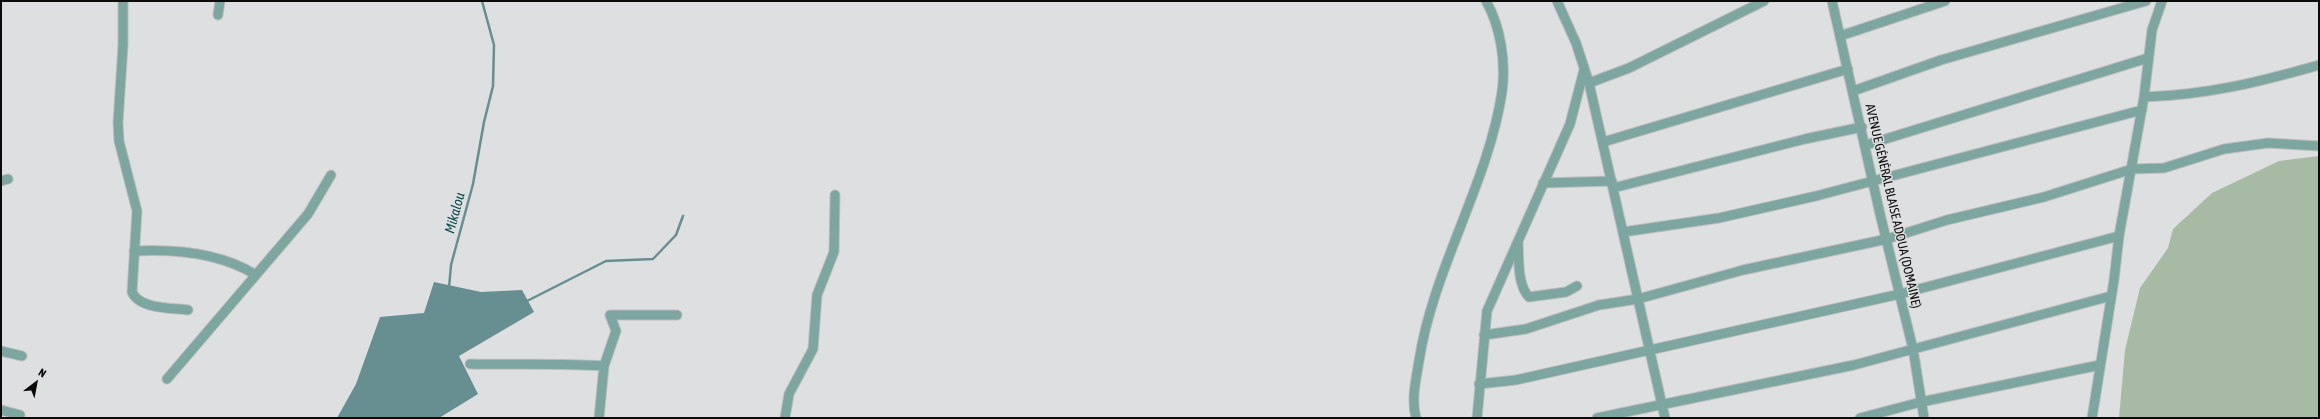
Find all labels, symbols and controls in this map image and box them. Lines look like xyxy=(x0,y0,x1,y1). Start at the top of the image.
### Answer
street label: AVENUE GÉNÉRAL BLAISE ADOUA (DOMAINE) xyxy=(1862,102,1924,310)
water label: Mikalou xyxy=(441,191,469,235)
north arrow xyxy=(16,363,56,403)
text: N xyxy=(36,366,48,380)

